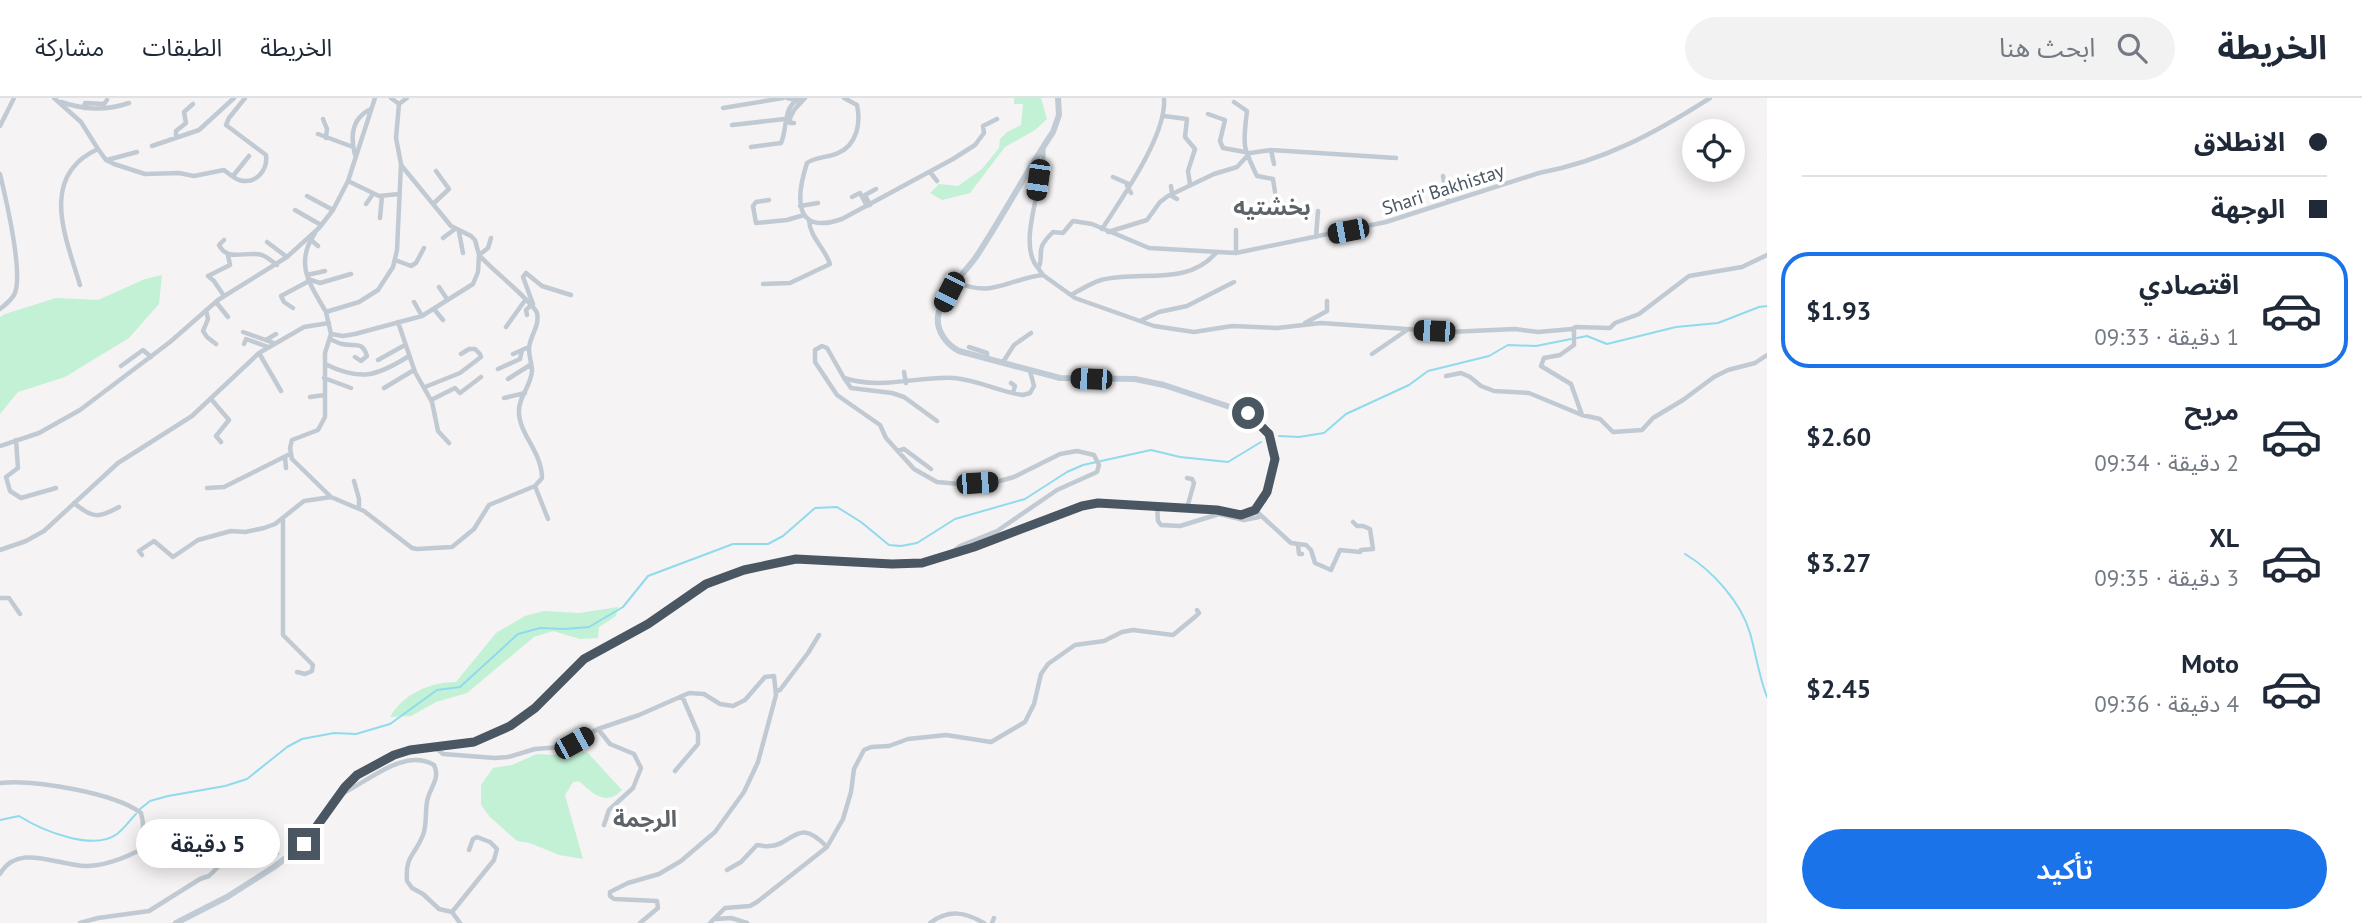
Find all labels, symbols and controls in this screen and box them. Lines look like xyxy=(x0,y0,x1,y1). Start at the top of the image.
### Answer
search box xyxy=(1685,17,2175,80)
text: الخريطة xyxy=(2217,25,2327,68)
icon: search xyxy=(2113,29,2151,67)
text: ابحث هنا xyxy=(1999,31,2095,64)
text: مشاركة xyxy=(35,32,104,63)
text: الطبقات xyxy=(142,32,222,63)
text: الخريطة xyxy=(260,32,332,63)
map controls xyxy=(1682,119,1745,182)
button: locate xyxy=(1682,119,1745,182)
text: الانطلاق xyxy=(2194,125,2285,158)
car xyxy=(1025,158,1052,202)
street label: Shari' Bakhistay xyxy=(1379,158,1507,220)
district label: بخشتيه xyxy=(1233,192,1311,221)
text: الوجهة xyxy=(2211,192,2285,225)
car xyxy=(1326,217,1371,245)
text: اقتصادي xyxy=(2139,268,2239,301)
car xyxy=(931,269,968,315)
icon: car xyxy=(2260,279,2323,342)
text: $1.93 xyxy=(1806,294,1871,327)
car xyxy=(1413,320,1456,342)
text: 1 دقيقة · 09:33 xyxy=(2094,322,2239,351)
car xyxy=(1070,368,1113,390)
text: مريح xyxy=(2184,394,2239,427)
route start xyxy=(1232,397,1264,429)
icon: car xyxy=(2260,405,2323,468)
text: $2.60 xyxy=(1806,420,1871,453)
text: 2 دقيقة · 09:34 xyxy=(2094,448,2239,477)
car xyxy=(956,471,999,495)
text: XL xyxy=(2209,521,2239,554)
icon: car xyxy=(2260,531,2323,594)
text: $3.27 xyxy=(1806,546,1871,579)
text: 3 دقيقة · 09:35 xyxy=(2094,563,2239,592)
text: Moto xyxy=(2181,647,2239,680)
icon: car xyxy=(2260,657,2323,720)
text: $2.45 xyxy=(1806,672,1871,705)
text: 4 دقيقة · 09:36 xyxy=(2094,689,2239,718)
car xyxy=(551,724,598,762)
district label: الرجمة xyxy=(613,804,677,833)
callout: 5 دقيقة xyxy=(136,820,280,868)
route end xyxy=(288,828,320,860)
text: 5 دقيقة xyxy=(171,829,245,858)
button: تأكيد xyxy=(1802,829,2327,909)

